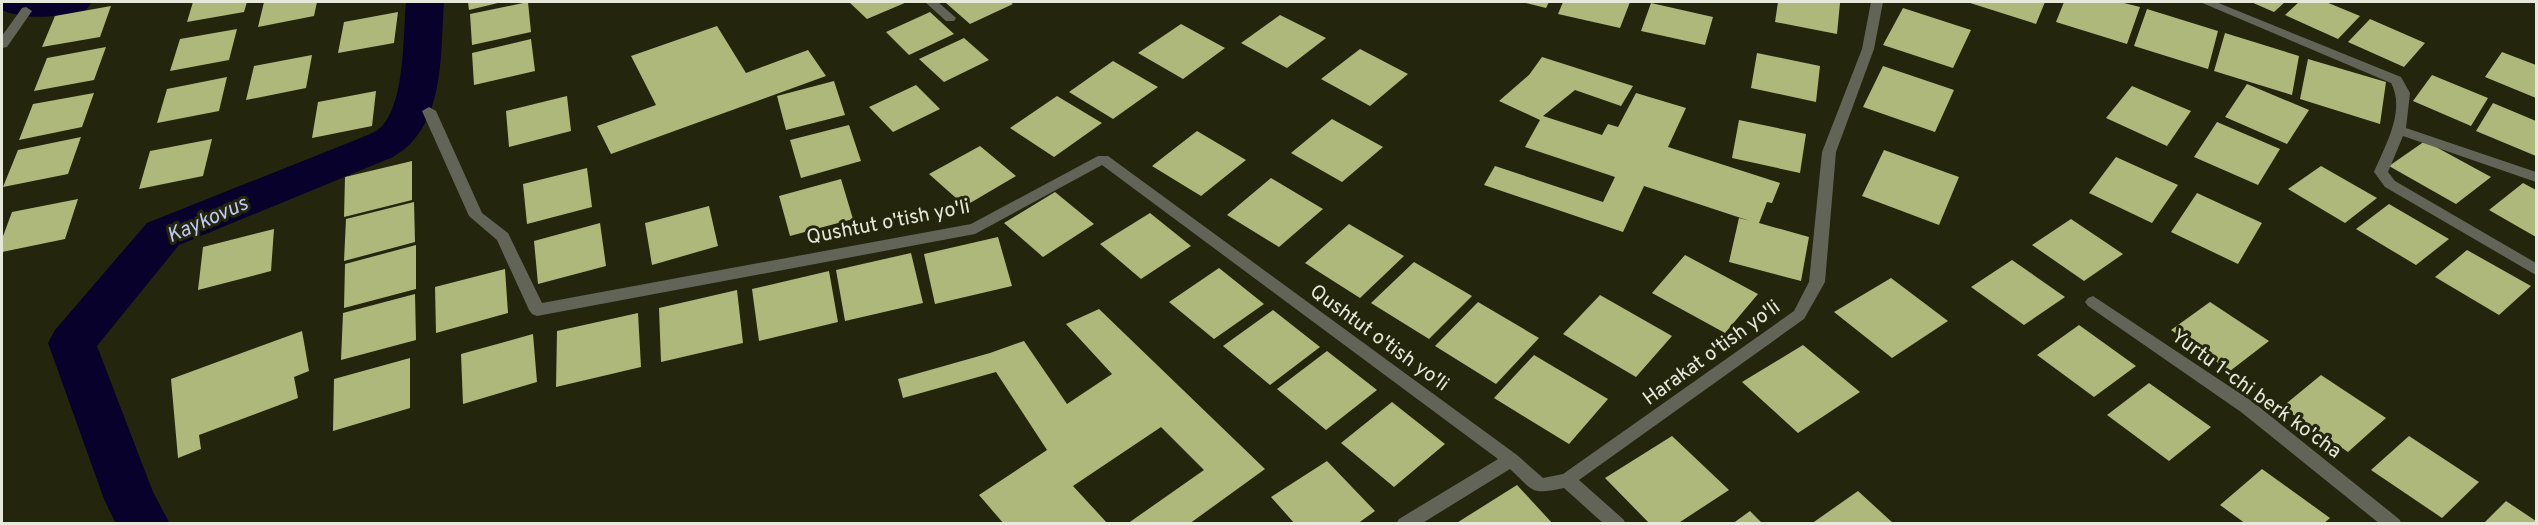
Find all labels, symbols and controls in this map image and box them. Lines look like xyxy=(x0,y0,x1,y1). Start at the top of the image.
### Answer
water label: Kaykovus xyxy=(163,190,253,250)
street label: Qushtut o'tish yo'li xyxy=(804,194,972,252)
street label: Qushtut o'tish yo'li xyxy=(1304,279,1454,398)
street label: Harakat o'tish yo'li xyxy=(1638,295,1786,412)
street label: Yurtu 1-chi berk ko'cha xyxy=(2165,324,2346,465)

